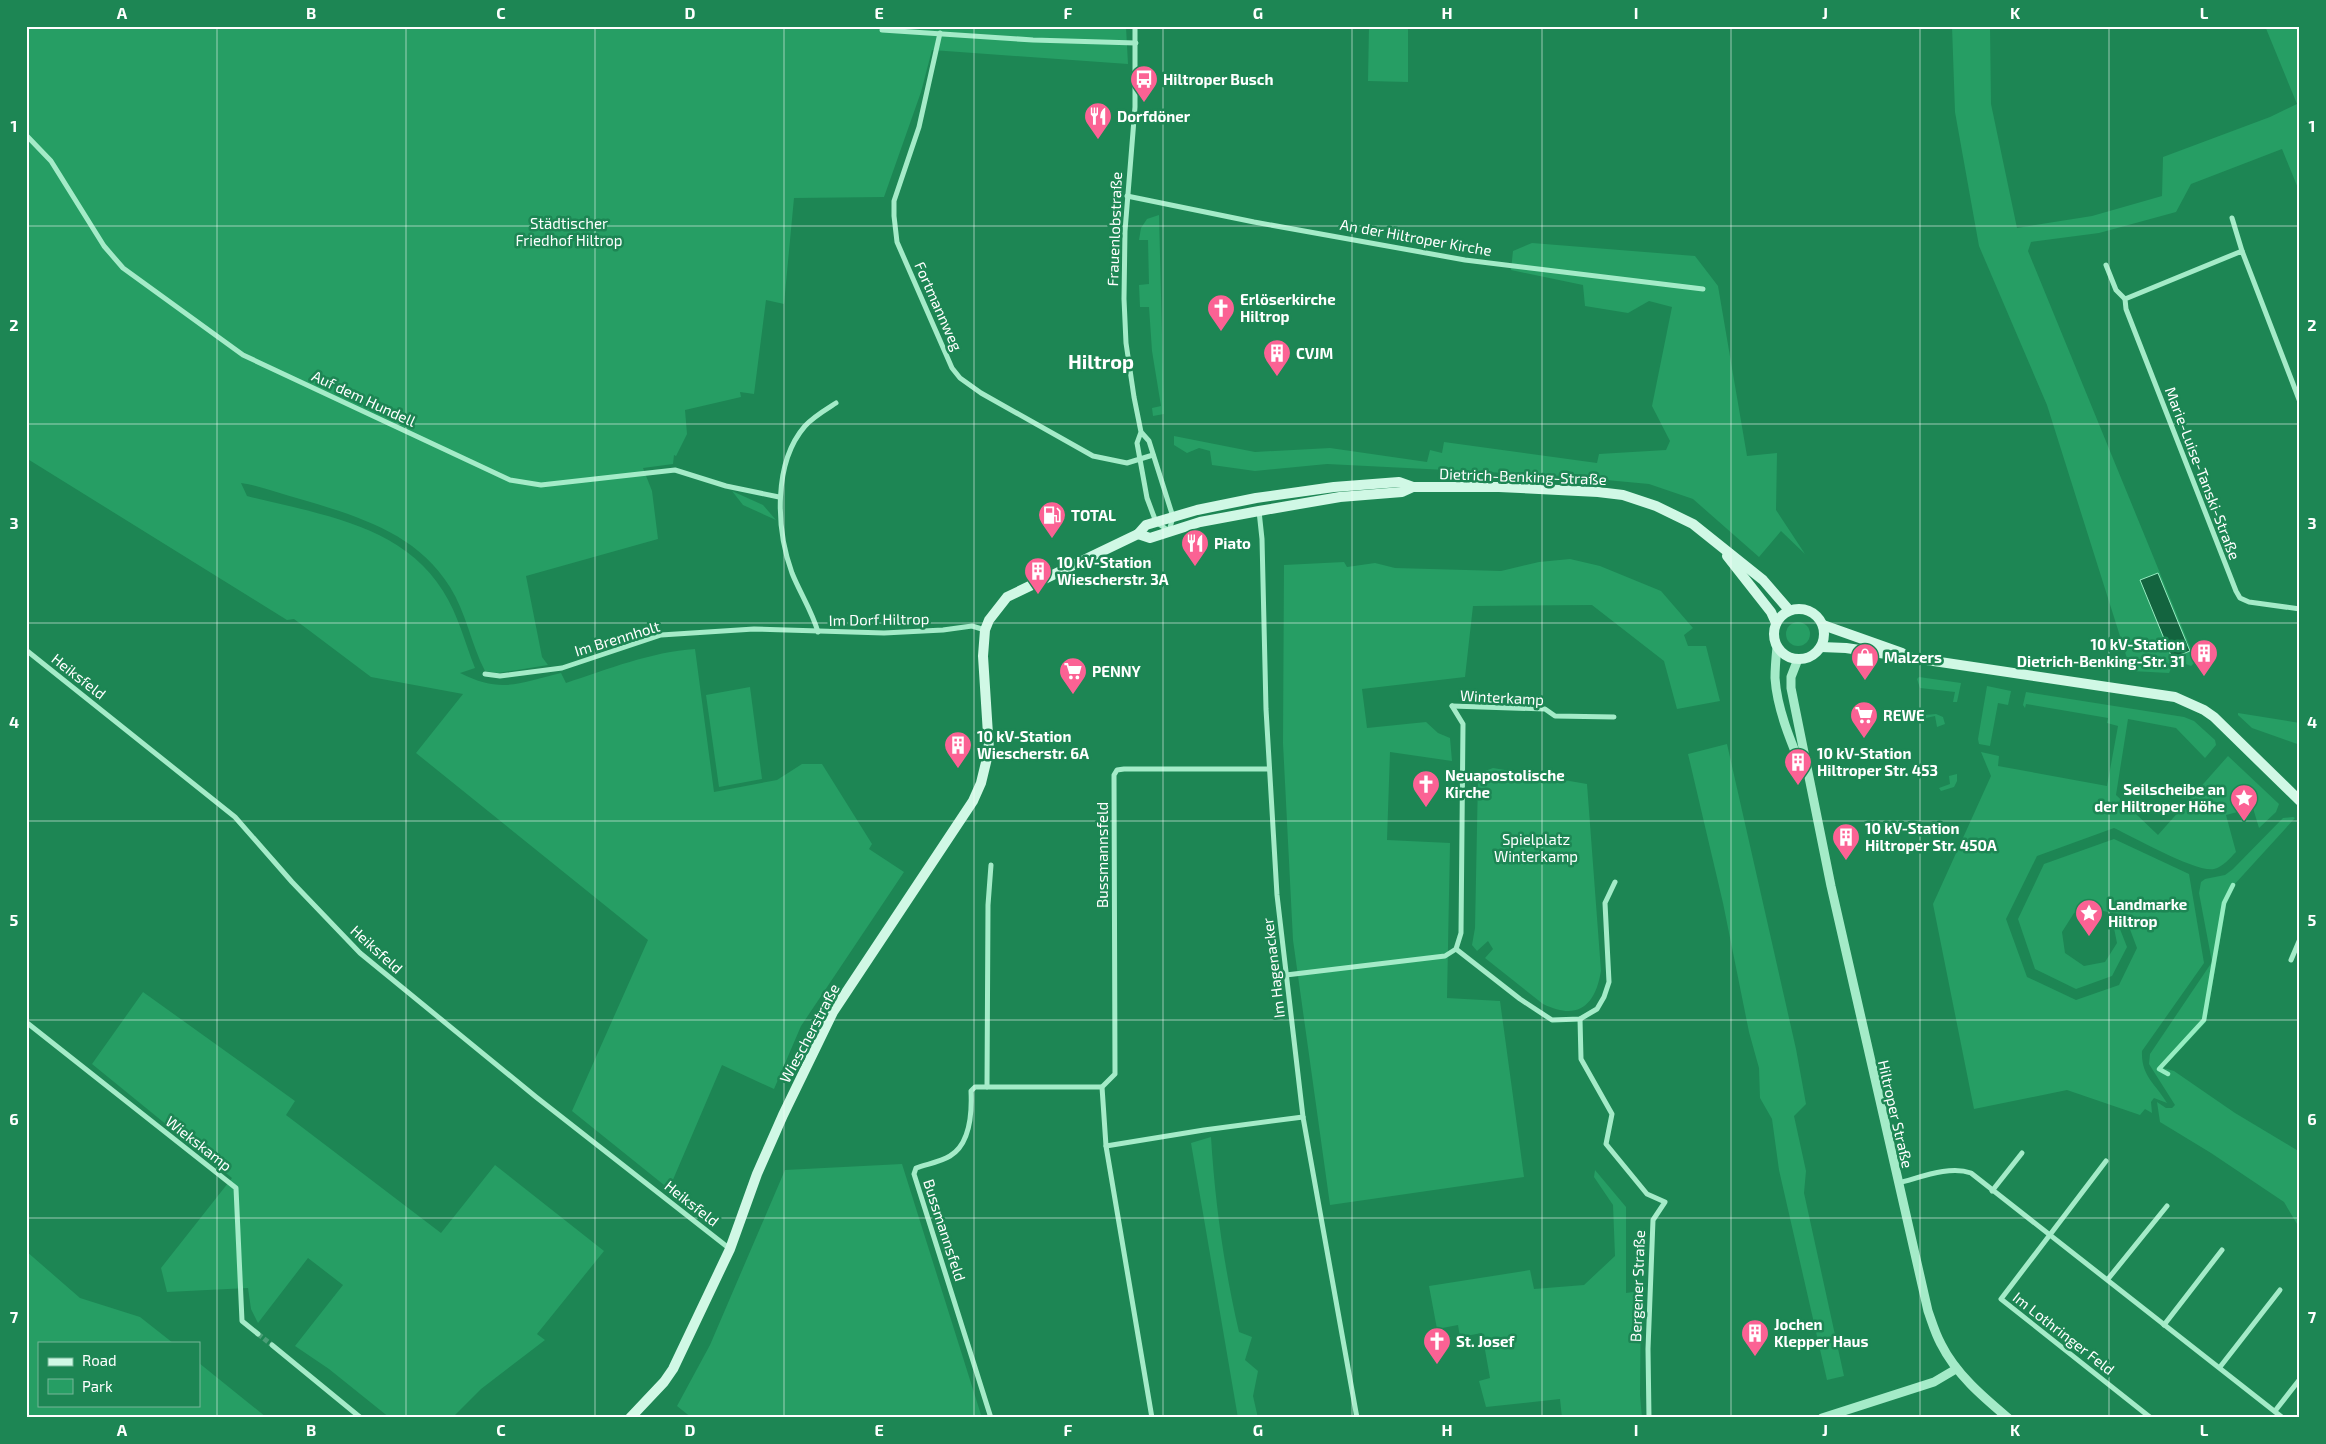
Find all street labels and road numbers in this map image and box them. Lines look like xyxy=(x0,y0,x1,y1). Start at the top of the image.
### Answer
street label: Frauenlobstraße xyxy=(1103,171,1125,287)
street label: An der Hiltroper Kirche xyxy=(1339,215,1493,259)
street label: Fortmannweg xyxy=(911,259,967,354)
street label: Auf dem Hundell xyxy=(309,366,419,430)
street label: Marie-Luise-Tanski-Straße xyxy=(2162,384,2244,562)
street label: Dietrich-Benking-Straße xyxy=(1439,464,1607,488)
street label: Im Dorf Hiltrop xyxy=(829,609,929,629)
street label: Im Brennholt xyxy=(572,616,662,660)
street label: Heiksfeld xyxy=(48,649,110,703)
street label: Winterkamp xyxy=(1460,686,1544,708)
street label: Bussmannsfeld xyxy=(1093,802,1111,908)
street label: Im Hagenacker xyxy=(1258,917,1288,1019)
street label: Heiksfeld xyxy=(347,921,407,977)
street label: Wiescherstraße xyxy=(775,980,843,1086)
street label: Hiltroper Straße xyxy=(1875,1058,1917,1170)
street label: Wiekskamp xyxy=(162,1112,236,1174)
street label: Heiksfeld xyxy=(661,1176,723,1230)
street label: Bussmannsfeld xyxy=(920,1177,970,1283)
street label: Bergener Straße xyxy=(1626,1230,1648,1342)
street label: Im Lothringer Feld xyxy=(2010,1288,2118,1378)

